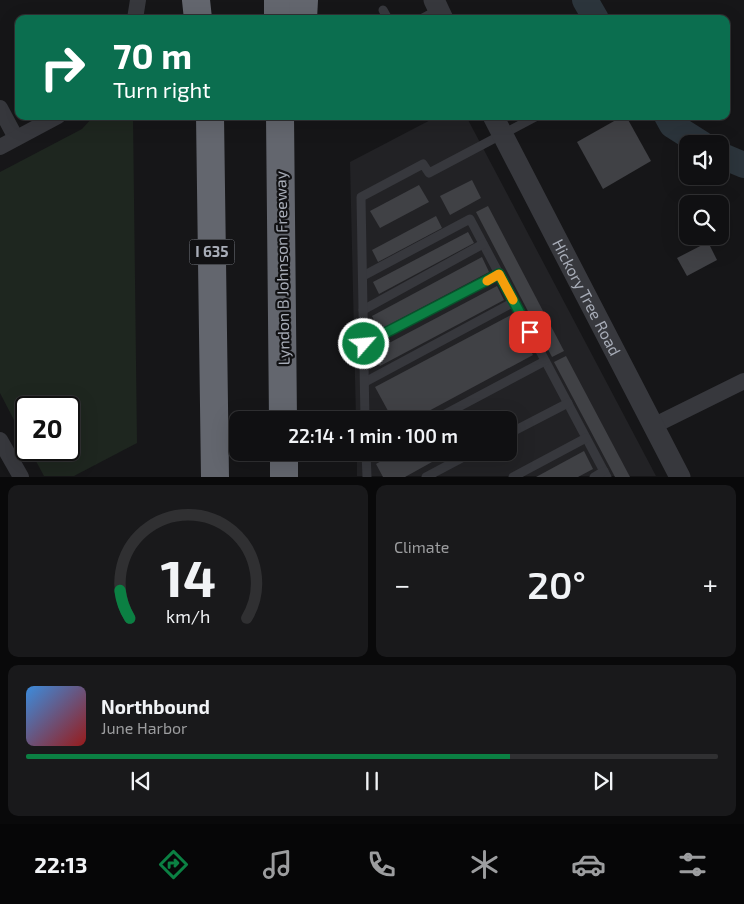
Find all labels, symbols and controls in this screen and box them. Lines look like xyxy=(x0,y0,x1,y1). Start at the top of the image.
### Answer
text: 70 m xyxy=(113,34,192,76)
icon: right xyxy=(30,35,95,100)
text: Turn right xyxy=(113,76,211,102)
map controls xyxy=(679,135,729,245)
button: sound xyxy=(679,135,729,185)
street label: Lyndon B Johnson Freeway xyxy=(270,170,293,365)
button: search xyxy=(679,195,729,245)
street label: Hickory Tree Road xyxy=(549,235,625,359)
road number: I 635 xyxy=(190,240,234,264)
pin xyxy=(509,311,551,353)
position arrow xyxy=(337,317,389,369)
icon: arrive xyxy=(516,318,544,346)
speed limit sign: 20 xyxy=(15,396,80,461)
text: 22:14 · 1 min · 100 m xyxy=(288,424,458,447)
text: Climate xyxy=(394,537,449,556)
text: 14 xyxy=(160,545,216,607)
text: 20° xyxy=(527,561,586,607)
text: − xyxy=(394,567,410,601)
text: + xyxy=(703,567,718,601)
text: km/h xyxy=(166,605,210,627)
text: Northbound xyxy=(101,695,210,718)
text: June Harbor xyxy=(101,718,188,737)
icon: previous xyxy=(127,767,155,795)
icon: pause xyxy=(358,767,386,795)
icon: next xyxy=(589,767,617,795)
icon: directions xyxy=(156,847,191,882)
icon: music xyxy=(260,847,295,882)
icon: phone xyxy=(364,847,399,882)
icon: climate xyxy=(467,847,502,882)
icon: car xyxy=(571,847,606,882)
icon: filters xyxy=(675,847,710,882)
text: 22:13 xyxy=(34,851,88,877)

